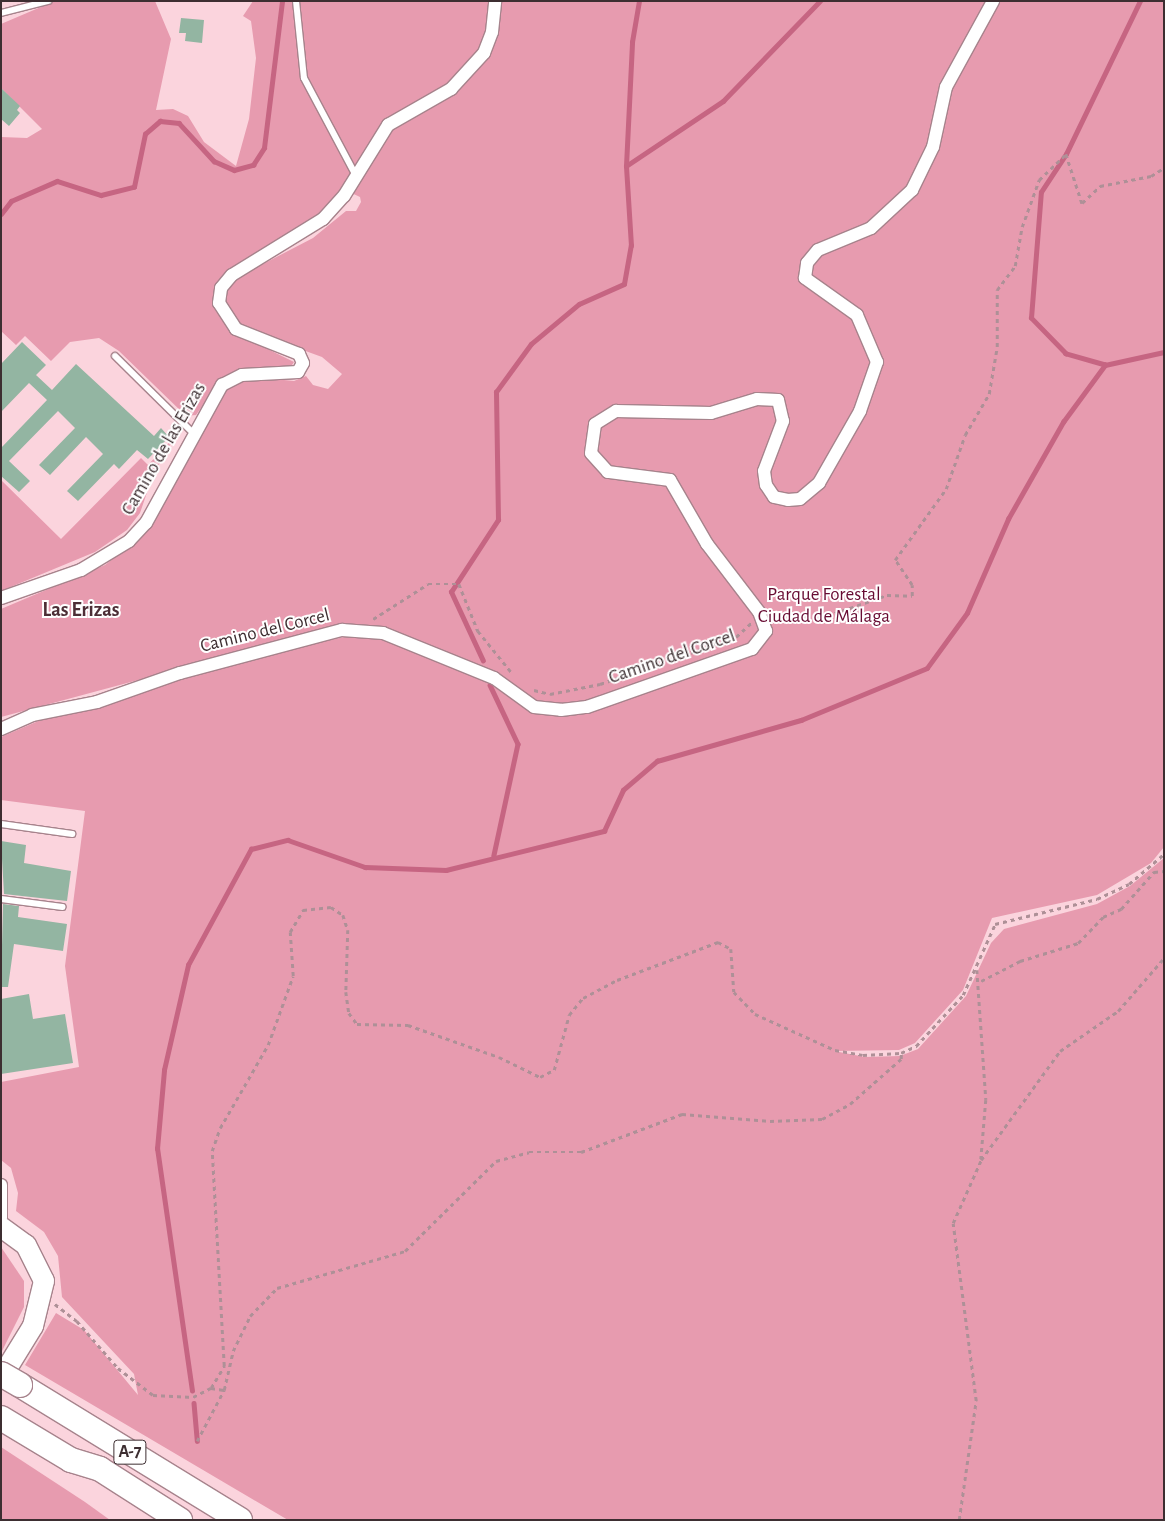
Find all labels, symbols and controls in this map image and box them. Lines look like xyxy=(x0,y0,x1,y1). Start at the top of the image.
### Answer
street label: Camino de las Erizas xyxy=(117,379,211,519)
park label: Parque Forestal Ciudad de Málaga xyxy=(758,584,890,628)
district label: Las Erizas xyxy=(43,598,119,622)
street label: Camino del Corcel xyxy=(198,604,332,658)
street label: Camino del Corcel xyxy=(606,625,738,689)
road number: A-7 xyxy=(112,1436,148,1468)

